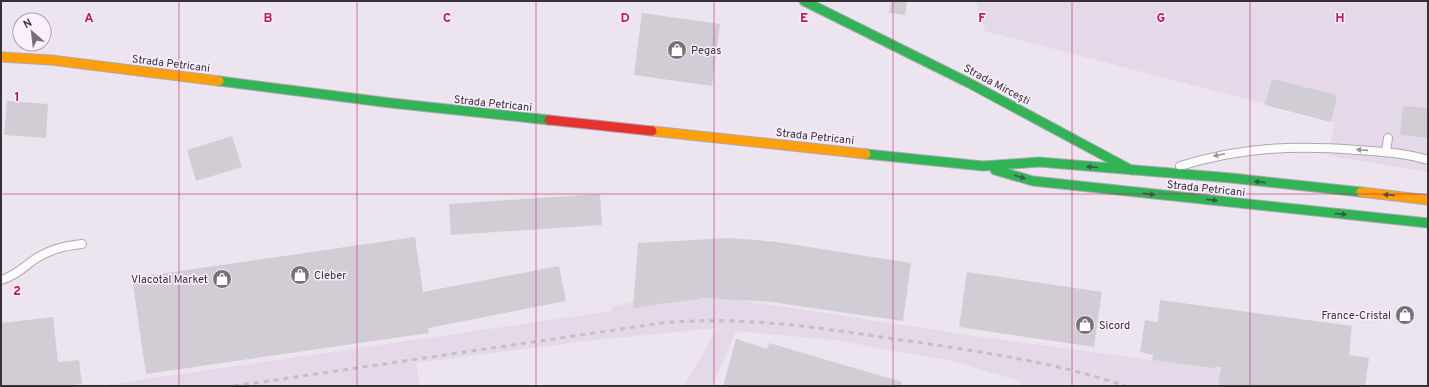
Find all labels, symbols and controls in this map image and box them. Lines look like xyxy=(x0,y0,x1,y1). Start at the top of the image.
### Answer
text: A xyxy=(84,11,94,27)
text: B xyxy=(264,11,273,27)
text: C xyxy=(443,11,451,27)
text: D xyxy=(620,11,630,27)
text: E xyxy=(800,11,808,27)
text: F xyxy=(978,11,986,27)
text: G xyxy=(1157,11,1166,27)
text: H xyxy=(1335,11,1345,27)
north arrow xyxy=(12,12,52,52)
text: N xyxy=(21,16,35,32)
shop icon: Pegas xyxy=(666,39,688,61)
place label: Pegas xyxy=(691,44,721,58)
street label: Strada Petricani xyxy=(131,52,211,76)
street label: Strada Mircești xyxy=(961,61,1032,108)
text: 1 xyxy=(14,90,20,106)
street label: Strada Petricani xyxy=(453,93,533,115)
street label: Strada Petricani xyxy=(775,126,855,148)
one-way arrow xyxy=(1356,147,1368,154)
one-way arrow xyxy=(1212,153,1225,159)
one-way arrow xyxy=(1086,163,1098,170)
one-way arrow xyxy=(1014,174,1026,180)
street label: Strada Petricani xyxy=(1166,178,1246,200)
one-way arrow xyxy=(1254,178,1266,185)
one-way arrow xyxy=(1143,190,1155,197)
one-way arrow xyxy=(1383,191,1395,198)
one-way arrow xyxy=(1206,197,1218,204)
one-way arrow xyxy=(1335,211,1347,217)
shop icon: Cleber xyxy=(289,264,311,286)
shop icon: Vlacotal Market xyxy=(211,268,233,290)
place label: Cleber xyxy=(314,269,347,283)
place label: Vlacotal Market xyxy=(131,273,208,287)
text: 2 xyxy=(13,284,21,300)
shop icon: France-Cristal xyxy=(1394,304,1416,326)
place label: France-Cristal xyxy=(1321,309,1391,323)
shop icon: Sicord xyxy=(1074,314,1096,336)
place label: Sicord xyxy=(1099,319,1130,333)

